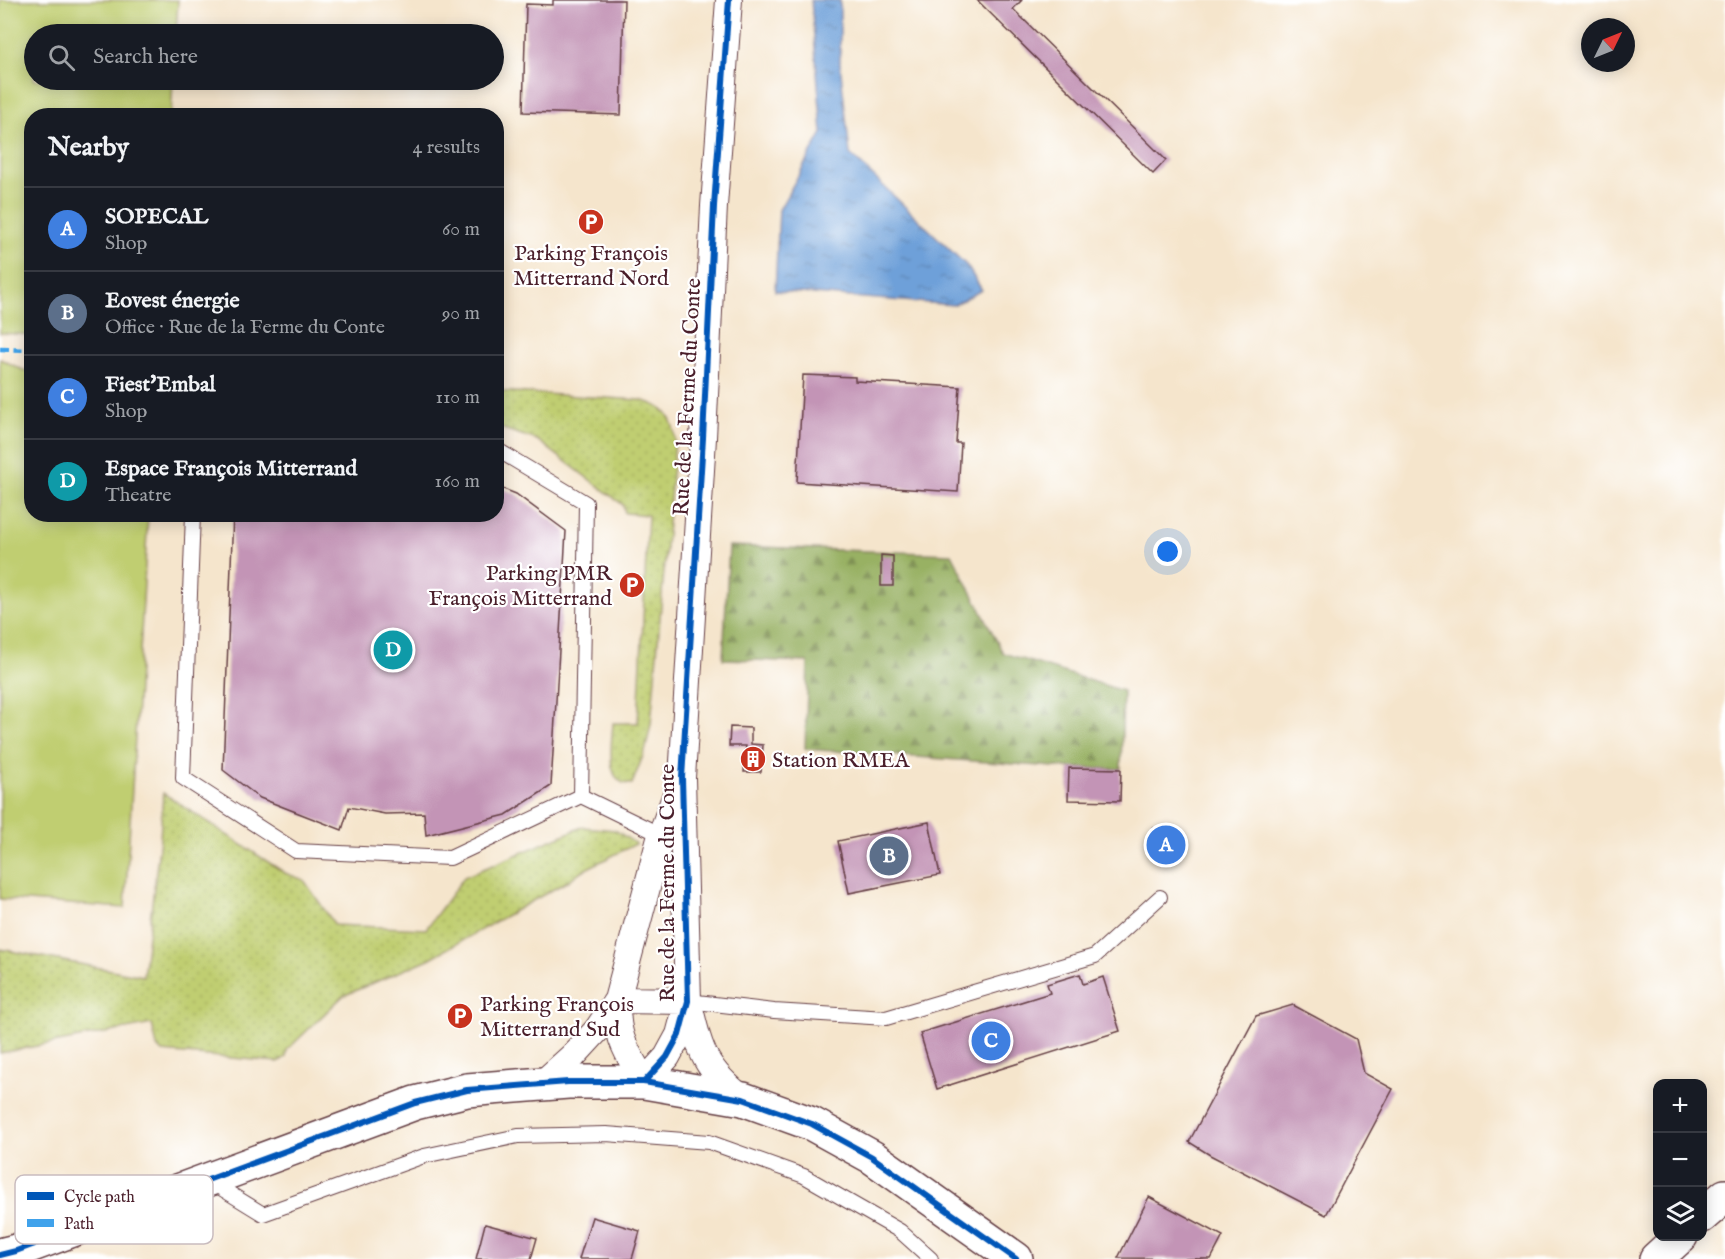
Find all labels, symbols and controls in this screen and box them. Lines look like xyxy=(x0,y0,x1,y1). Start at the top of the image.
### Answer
north arrow xyxy=(1581,18,1635,72)
search box xyxy=(24,24,504,90)
icon: search xyxy=(45,41,78,74)
text: Search here xyxy=(93,43,198,71)
text: Nearby xyxy=(48,131,129,164)
text: 4 results xyxy=(413,135,480,160)
text: SOPECAL xyxy=(105,203,208,231)
parking icon: Parking François Mitterrand Nord xyxy=(576,207,606,237)
text: A xyxy=(61,217,74,242)
text: 60 m xyxy=(442,217,480,242)
text: Shop xyxy=(105,231,147,256)
place label: Parking François Mitterrand Nord xyxy=(513,240,669,293)
street label: Rue de la Ferme du Conte xyxy=(668,277,708,517)
text: Eovest énergie xyxy=(105,287,240,315)
text: B xyxy=(61,301,74,326)
text: 90 m xyxy=(442,301,480,326)
text: Office · Rue de la Ferme du Conte xyxy=(105,315,385,340)
text: Fiest'Embal xyxy=(105,371,216,399)
text: C xyxy=(60,385,75,410)
text: 110 m xyxy=(436,385,480,410)
text: Shop xyxy=(105,399,147,424)
text: Espace François Mitterrand xyxy=(105,455,357,483)
text: D xyxy=(59,469,76,494)
text: 160 m xyxy=(434,469,480,494)
text: Theatre xyxy=(105,483,171,508)
your location xyxy=(1153,537,1182,566)
place label: Parking PMR François Mitterrand xyxy=(429,560,613,613)
parking icon: Parking PMR François Mitterrand xyxy=(617,570,647,600)
pin: D xyxy=(374,628,412,672)
building icon: Station RMEA xyxy=(738,744,768,774)
place label: Station RMEA xyxy=(772,747,911,775)
street label: Rue de la Ferme du Conte xyxy=(654,764,682,1002)
pin: A xyxy=(1146,822,1186,868)
pin: B xyxy=(870,834,908,878)
place label: Parking François Mitterrand Sud xyxy=(480,991,634,1044)
parking icon: Parking François Mitterrand Sud xyxy=(445,1001,475,1031)
pin: C xyxy=(972,1018,1010,1064)
map controls xyxy=(1653,1079,1707,1241)
button: + xyxy=(1653,1079,1707,1133)
button: − xyxy=(1653,1133,1707,1187)
legend xyxy=(15,1175,213,1244)
button: layers xyxy=(1653,1187,1707,1241)
text: Cycle path xyxy=(64,1188,135,1208)
text: Path xyxy=(64,1215,95,1235)

